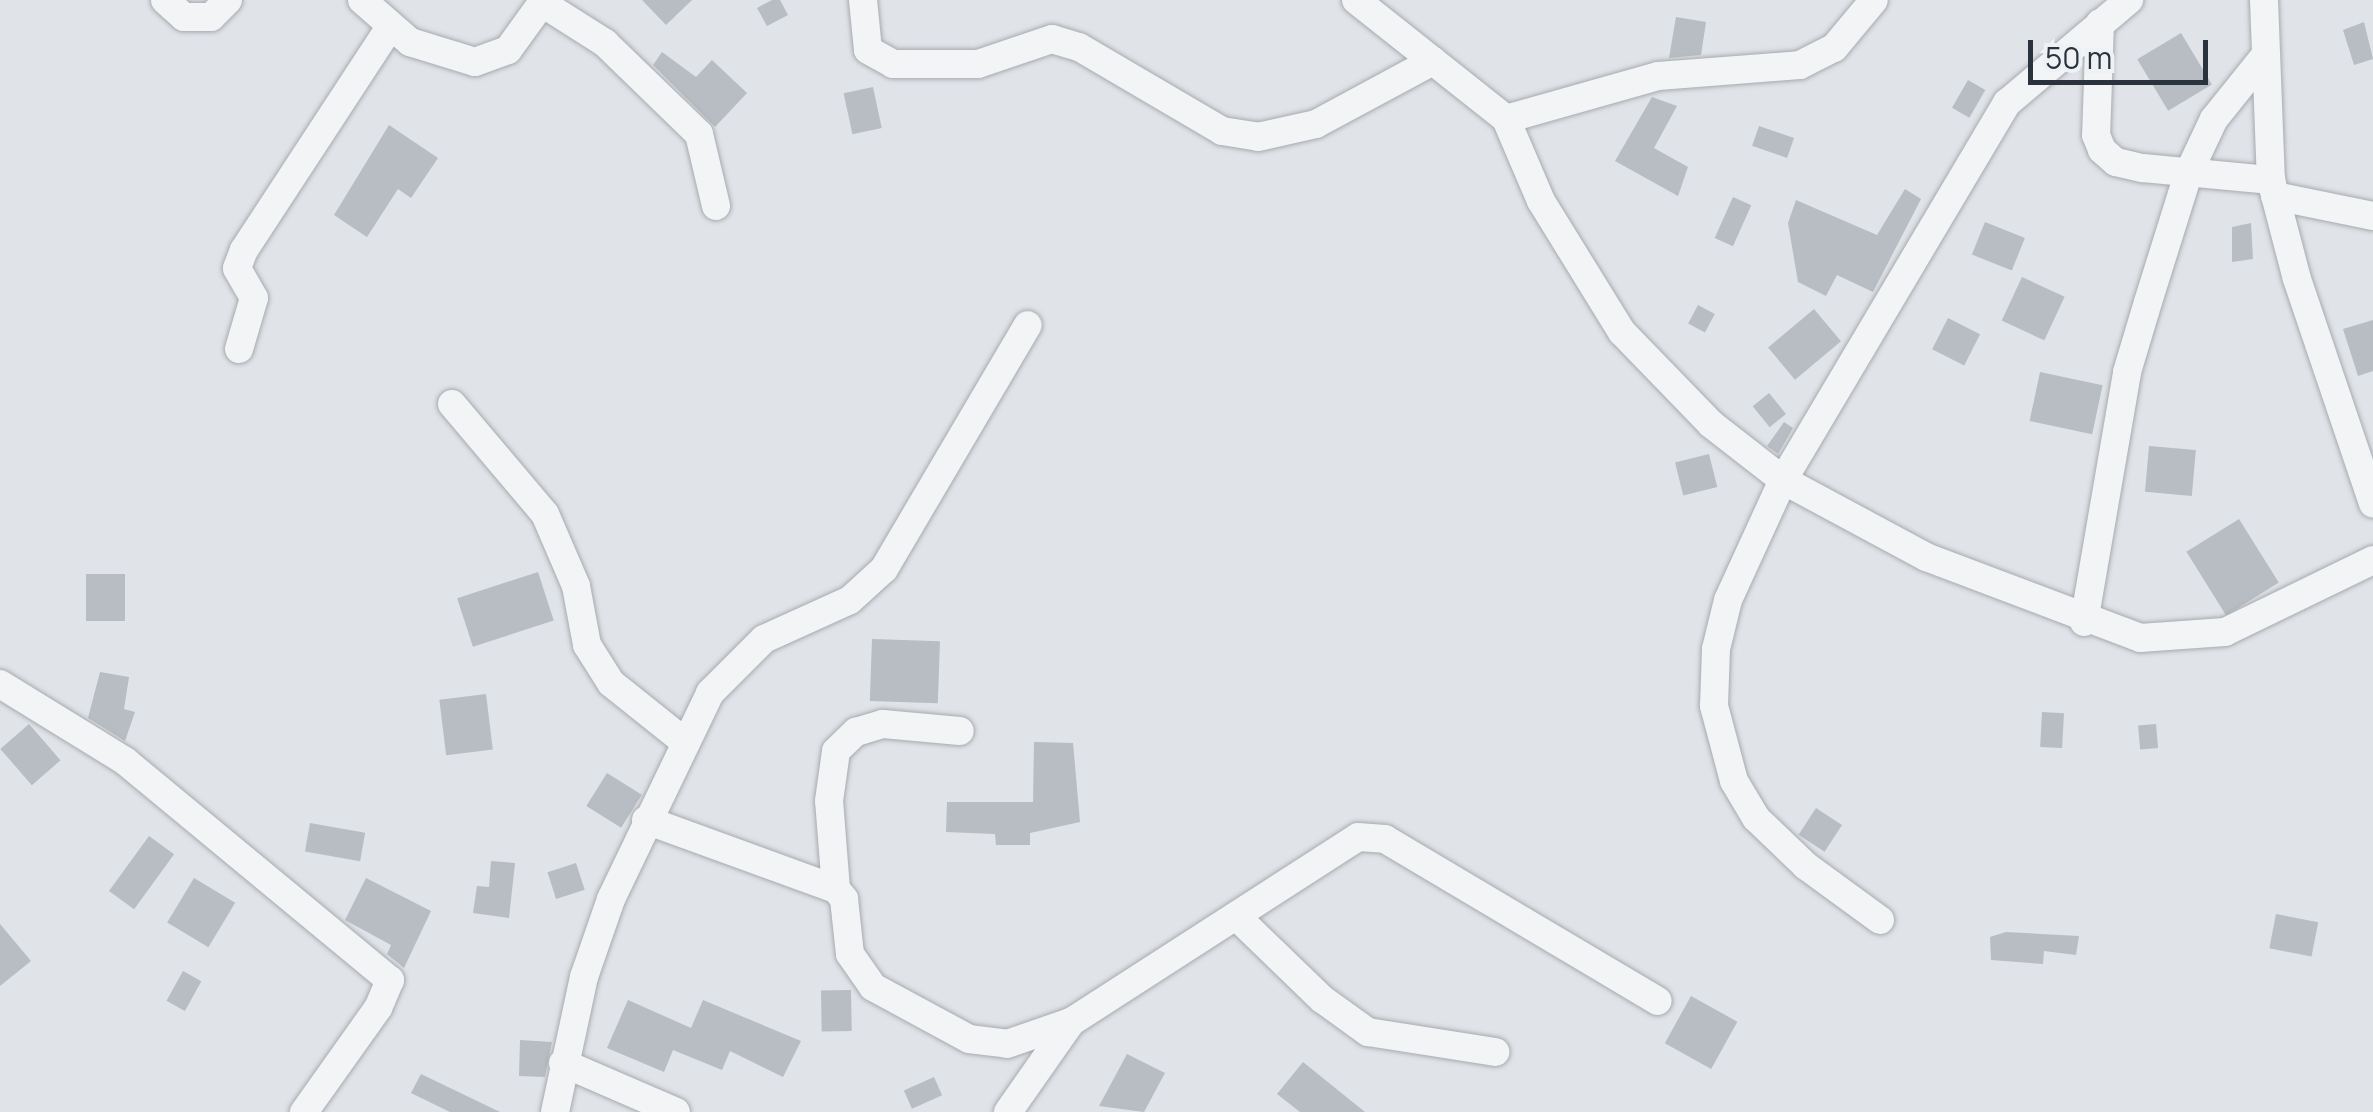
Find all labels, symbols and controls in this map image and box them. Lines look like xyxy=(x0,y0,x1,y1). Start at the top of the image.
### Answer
scale bar xyxy=(2033,20,2213,82)
text: 50 m xyxy=(2045,37,2112,78)

